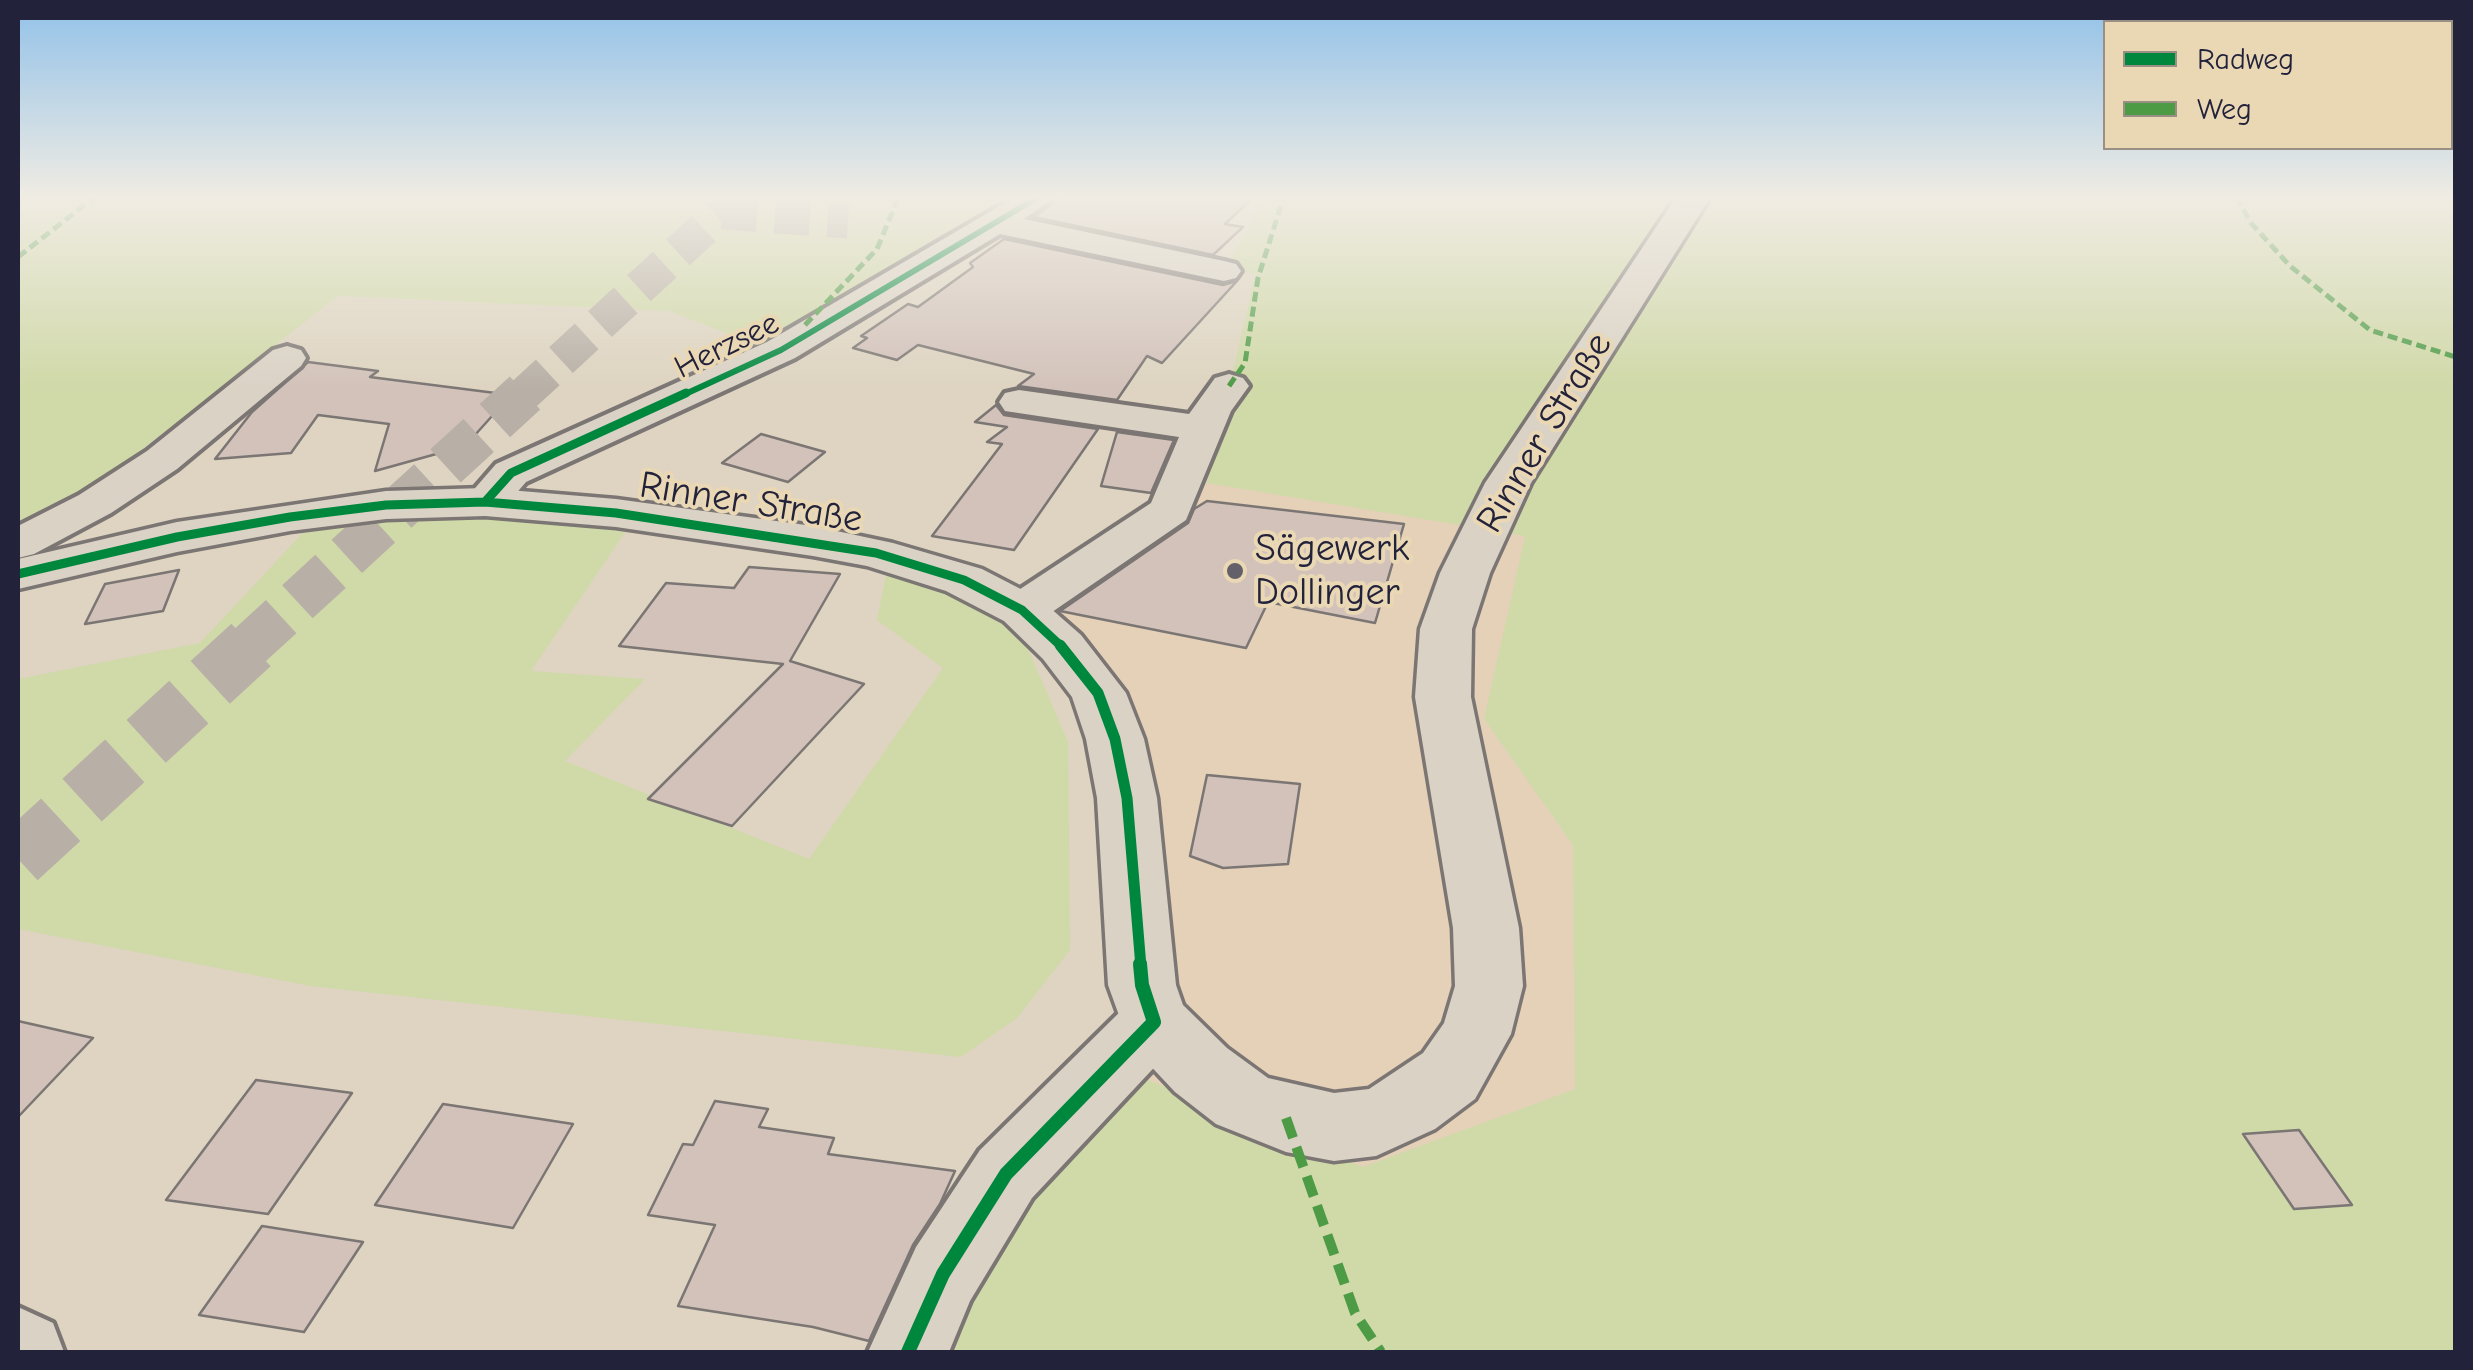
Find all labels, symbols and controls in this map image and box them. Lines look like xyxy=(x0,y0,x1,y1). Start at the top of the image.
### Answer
legend xyxy=(2103,20,2453,150)
text: Radweg xyxy=(2197,42,2294,77)
text: Weg xyxy=(2197,92,2252,127)
street label: Herzsee xyxy=(669,304,785,388)
street label: Rinner Straße xyxy=(1468,325,1622,541)
street label: Rinner Straße xyxy=(636,463,866,543)
place label: Sägewerk Dollinger xyxy=(1255,526,1409,616)
marker: Sägewerk Dollinger xyxy=(1224,560,1246,582)

